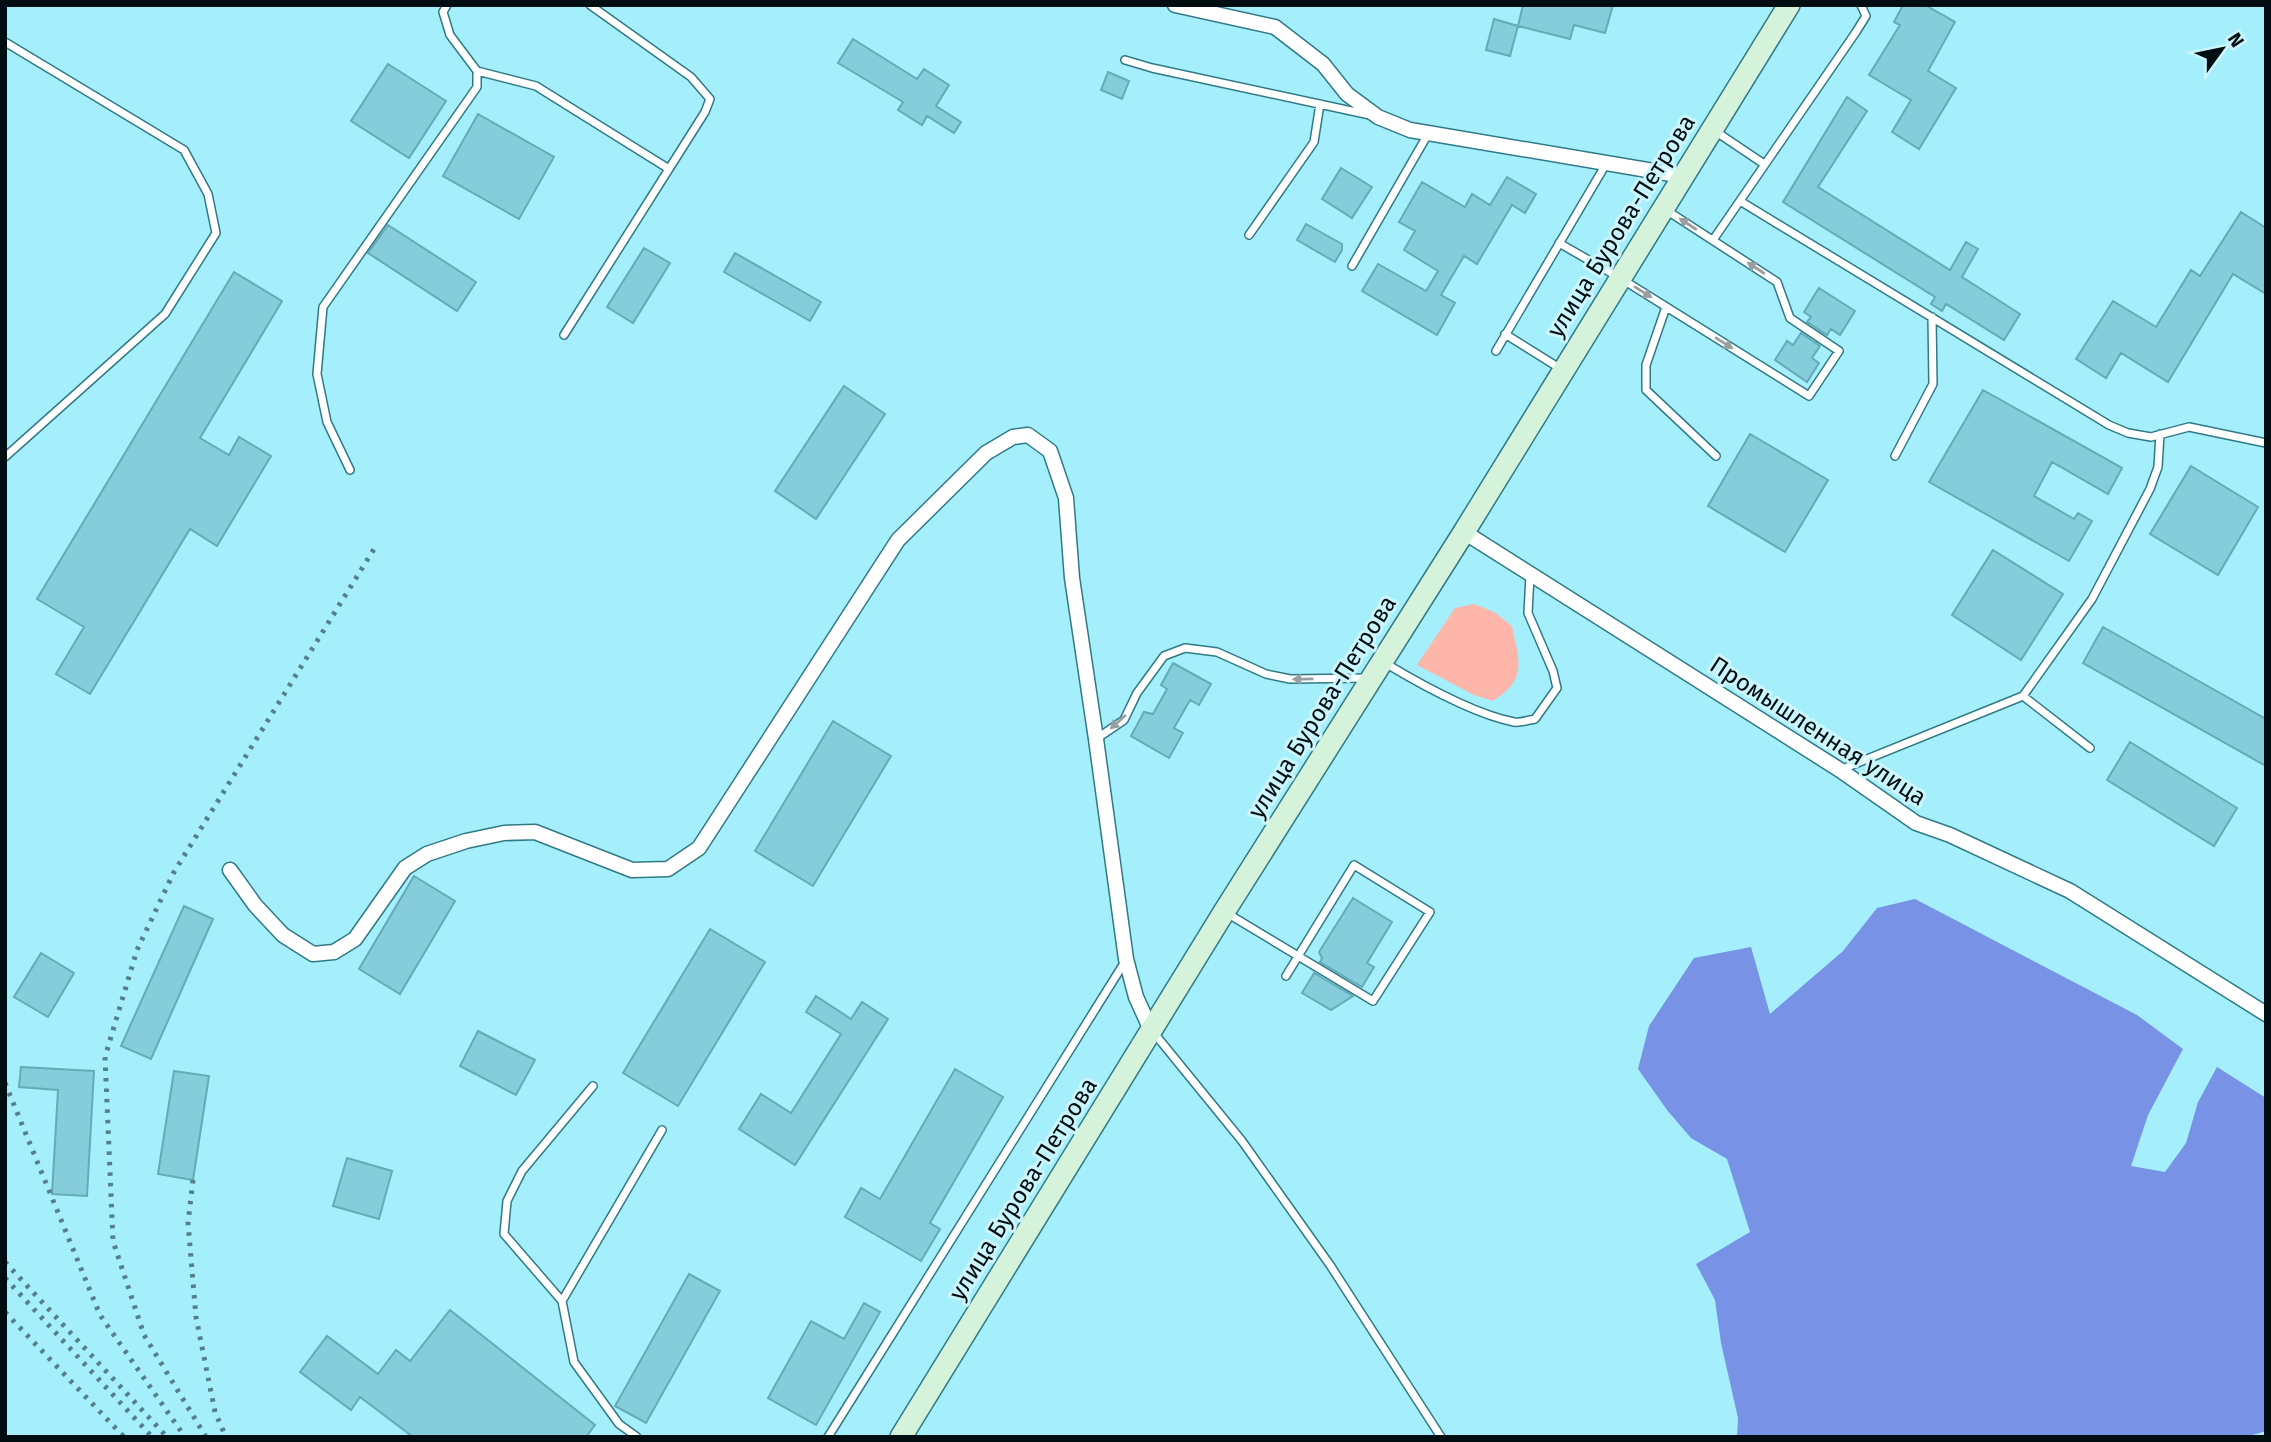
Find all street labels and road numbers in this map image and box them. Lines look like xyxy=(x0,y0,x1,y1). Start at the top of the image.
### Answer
street label: улица Бурова-Петрова xyxy=(1541,110,1701,342)
street label: улица Бурова-Петрова xyxy=(1242,591,1402,823)
street label: Промышленная улица xyxy=(1705,651,1931,811)
street label: улица Бурова-Петрова xyxy=(943,1073,1103,1305)

